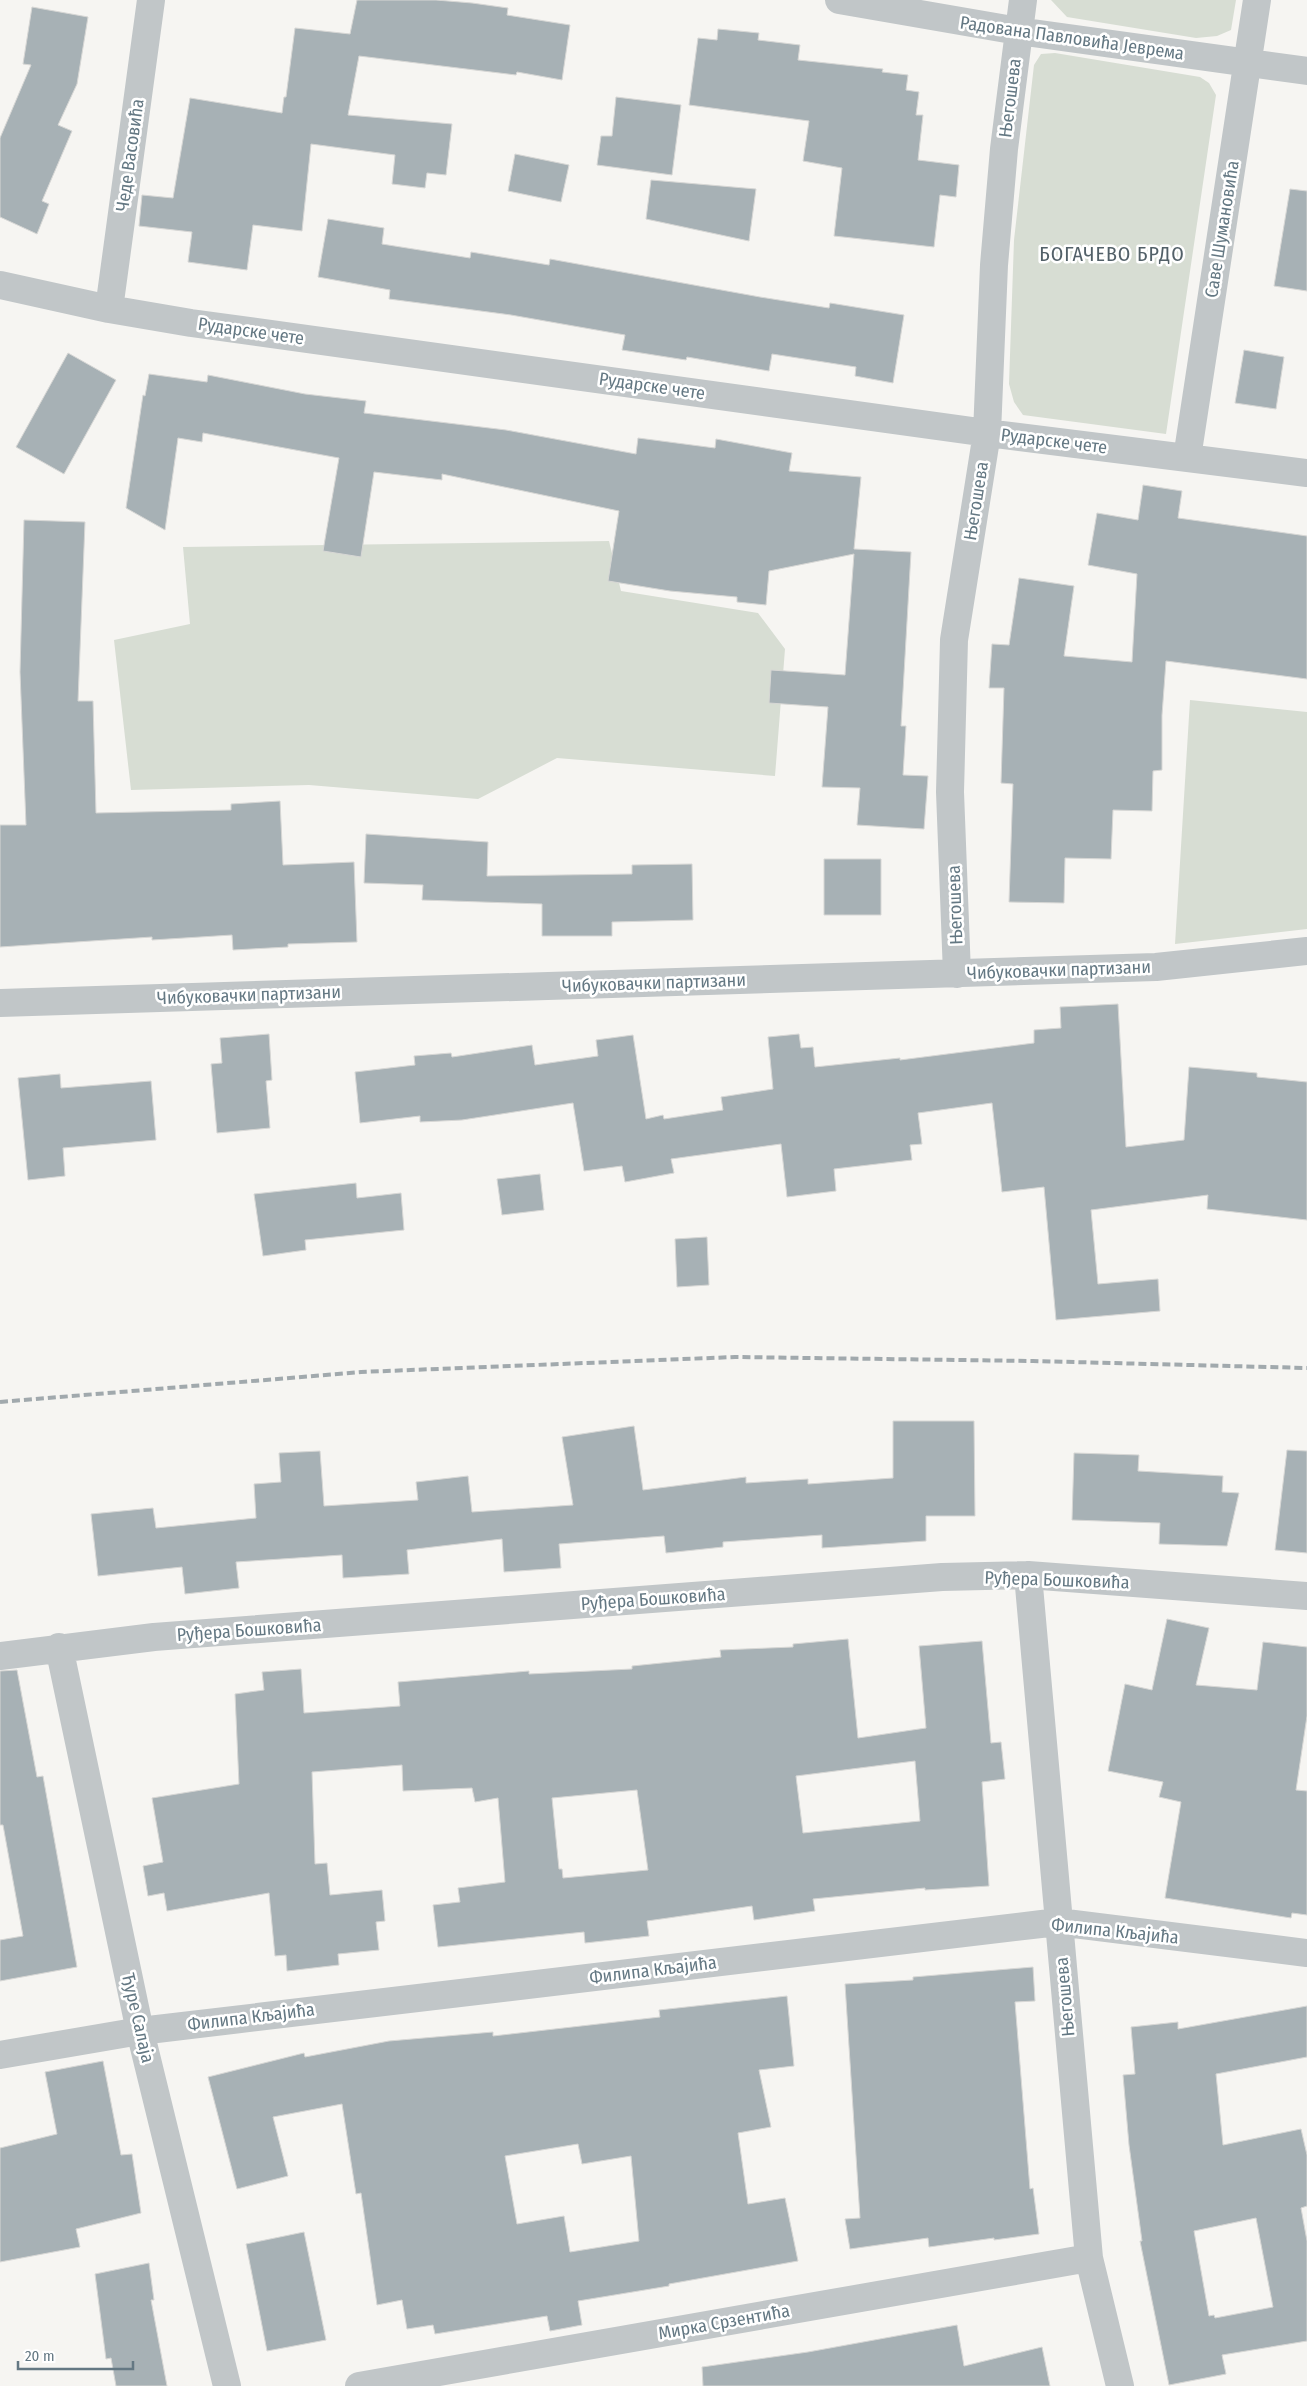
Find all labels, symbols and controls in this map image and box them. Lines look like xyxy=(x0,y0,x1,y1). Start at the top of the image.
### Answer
street label: Радована Павловића Јеврема xyxy=(959,11,1186,65)
street label: Његошева xyxy=(994,57,1026,139)
street label: Чеде Васовића xyxy=(111,97,149,213)
street label: Саве Шумановића xyxy=(1200,159,1244,299)
district label: БОГАЧЕВО БРДО xyxy=(1039,242,1185,266)
street label: Рударске чете xyxy=(197,313,306,349)
street label: Рударске чете xyxy=(598,368,707,404)
street label: Рударске чете xyxy=(1000,424,1108,458)
street label: Његошева xyxy=(959,460,993,542)
street label: Његошева xyxy=(943,865,967,945)
street label: Чибуковачки партизани xyxy=(967,956,1151,984)
street label: Чибуковачки партизани xyxy=(562,969,746,997)
street label: Чибуковачки партизани xyxy=(157,981,341,1009)
street label: Руђера Бошковића xyxy=(984,1566,1130,1594)
street label: Руђера Бошковића xyxy=(580,1583,726,1615)
street label: Руђера Бошковића xyxy=(176,1614,322,1646)
street label: Филипа Кљајића xyxy=(1050,1913,1180,1949)
street label: Филипа Кљајића xyxy=(588,1951,718,1989)
street label: Његошева xyxy=(1051,1956,1079,2038)
street label: Ђуре Салаја xyxy=(117,1971,159,2065)
street label: Филипа Кљајића xyxy=(186,1998,316,2036)
street label: Мирка Срзентића xyxy=(656,2300,792,2344)
scale bar xyxy=(18,2338,132,2370)
text: 20 m xyxy=(25,2347,55,2365)

